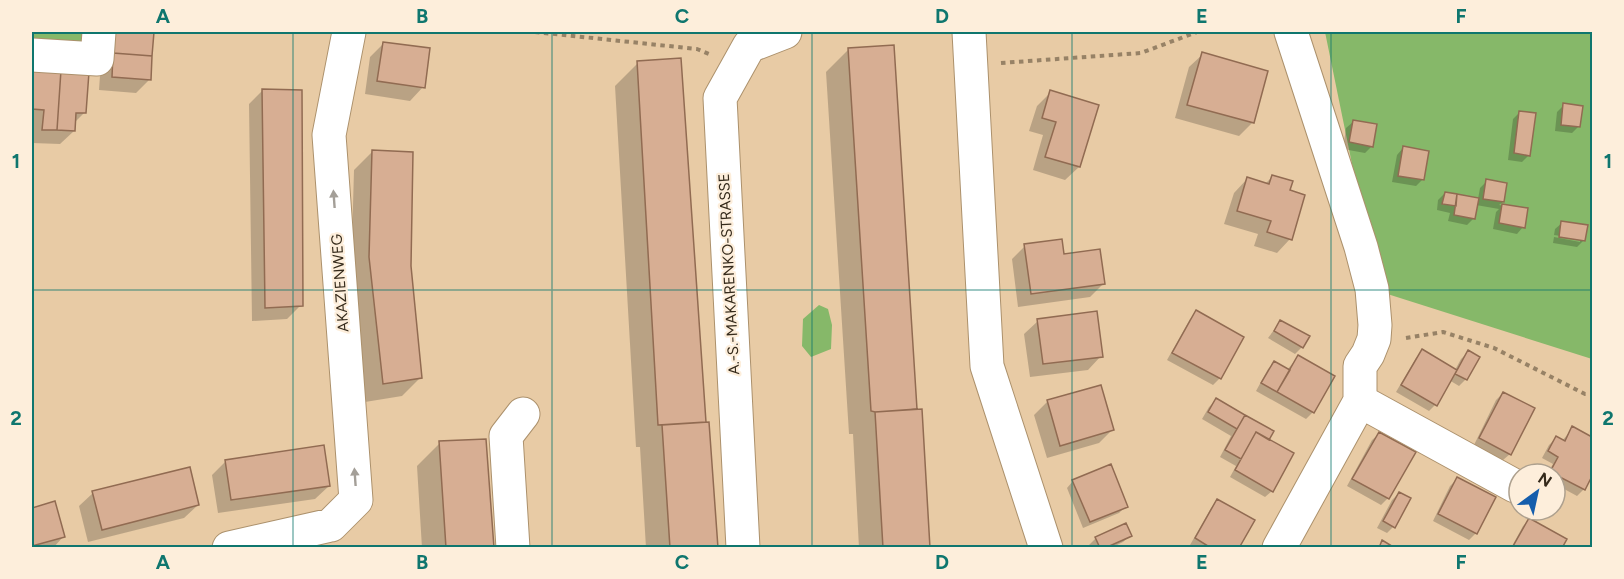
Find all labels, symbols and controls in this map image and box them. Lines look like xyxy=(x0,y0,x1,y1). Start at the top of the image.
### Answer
text: A xyxy=(156,4,171,28)
text: B xyxy=(416,4,428,28)
text: C xyxy=(675,4,689,28)
text: D xyxy=(935,4,949,28)
text: E xyxy=(1196,4,1208,28)
text: F xyxy=(1455,4,1467,28)
text: 1 xyxy=(12,149,20,173)
text: 1 xyxy=(1604,149,1612,173)
street label: A.-S.-MAKARENKO-STRASSE xyxy=(715,173,743,375)
one-way arrow xyxy=(329,189,339,208)
street label: AKAZIENWEG xyxy=(328,233,352,333)
text: 2 xyxy=(10,406,22,430)
text: 2 xyxy=(1602,406,1614,430)
north arrow xyxy=(1507,462,1567,522)
one-way arrow xyxy=(350,468,359,487)
text: N xyxy=(1535,469,1555,491)
text: A xyxy=(156,550,171,574)
text: B xyxy=(416,550,428,574)
text: C xyxy=(675,550,689,574)
text: D xyxy=(935,550,949,574)
text: E xyxy=(1196,550,1208,574)
text: F xyxy=(1455,550,1467,574)

